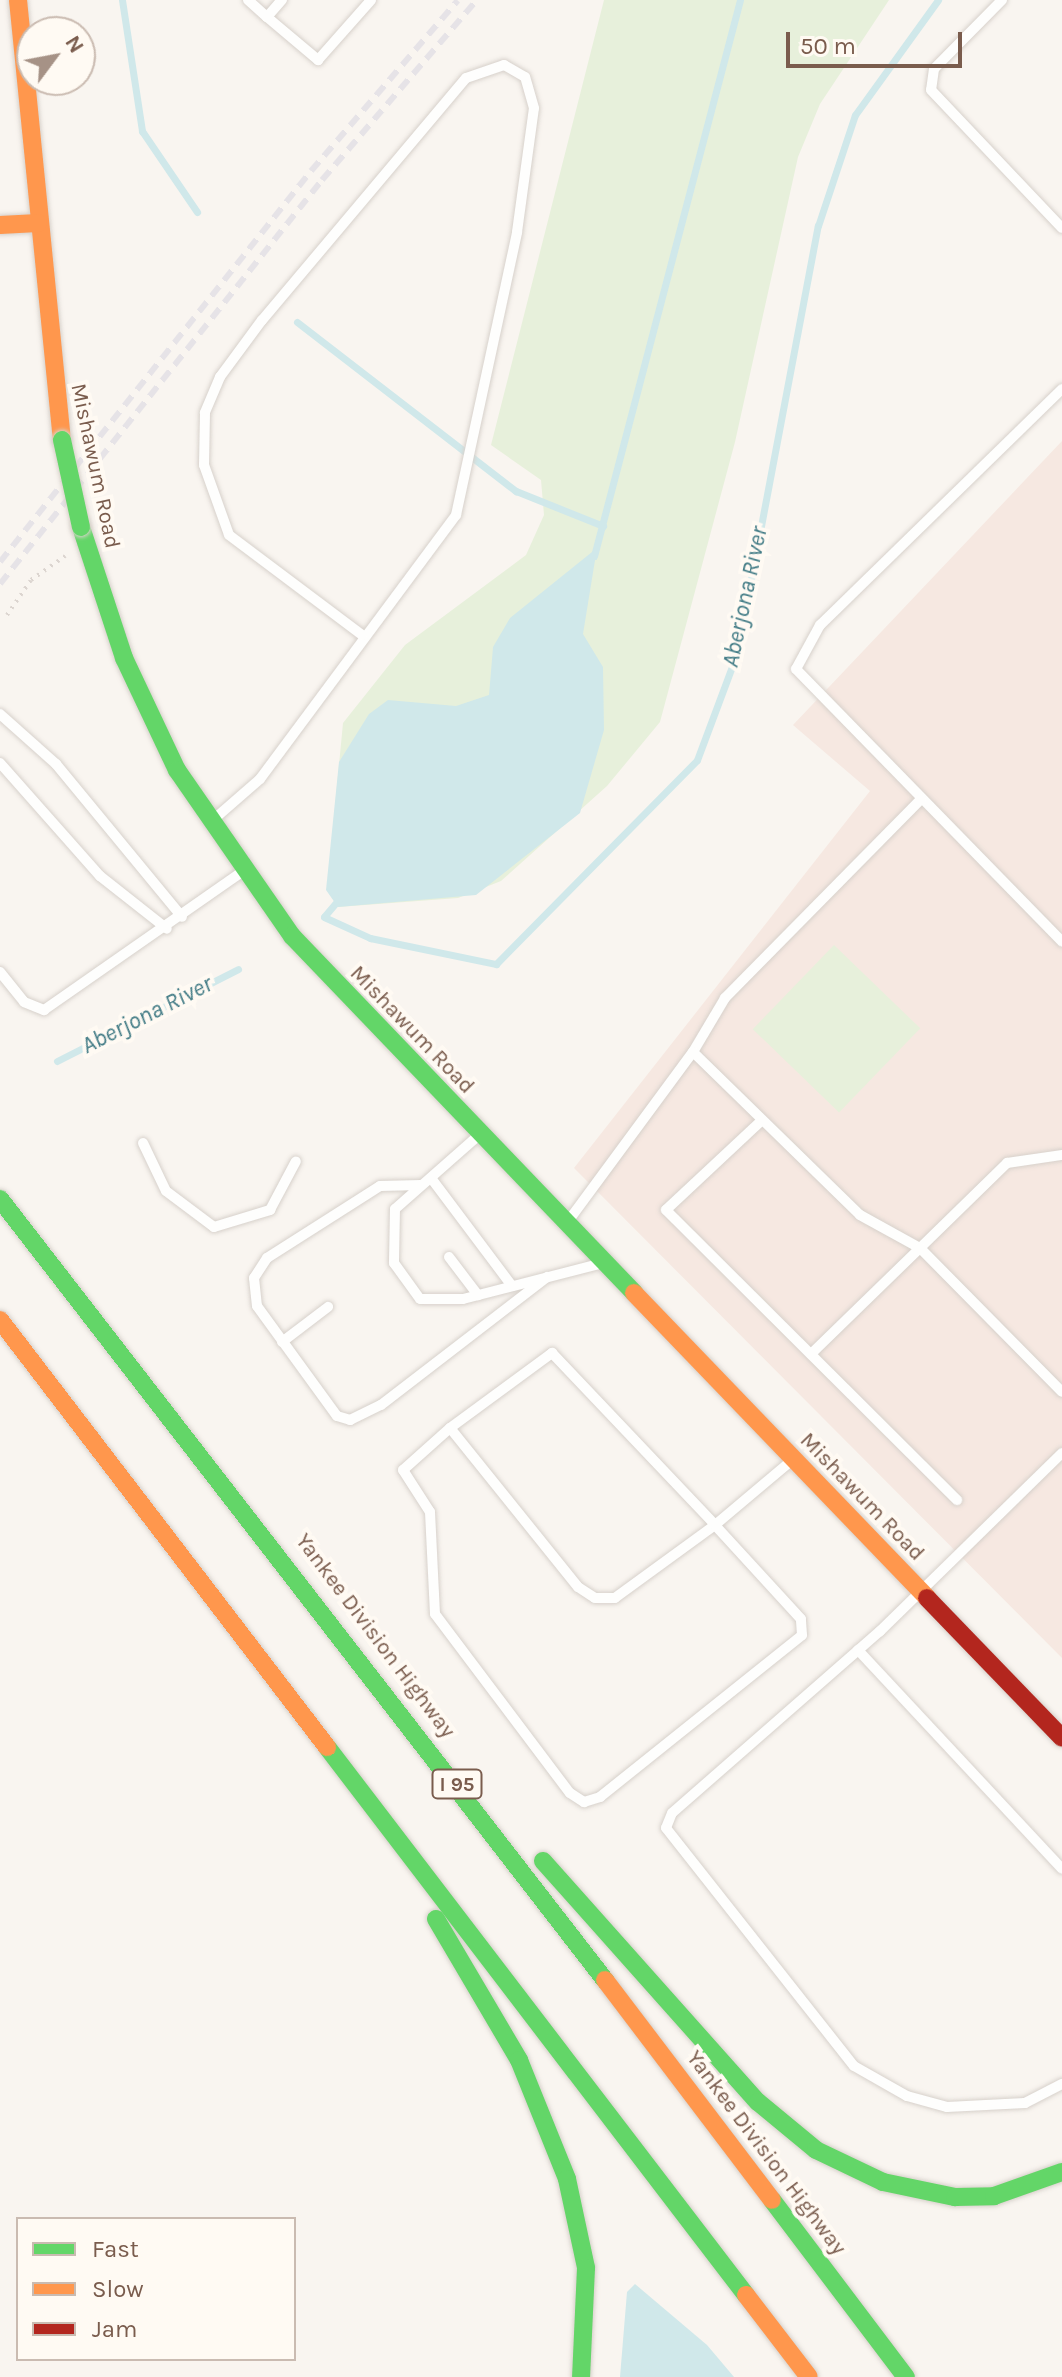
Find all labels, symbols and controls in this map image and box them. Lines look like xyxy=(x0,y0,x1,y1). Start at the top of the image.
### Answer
north arrow xyxy=(16,16,96,96)
scale bar xyxy=(790,16,966,66)
text: N xyxy=(59,31,90,58)
text: 50 m xyxy=(800,32,856,60)
street label: Mishawum Road xyxy=(65,381,125,551)
water label: Aberjona River xyxy=(716,524,774,670)
street label: Mishawum Road xyxy=(344,960,480,1100)
water label: Aberjona River xyxy=(77,970,217,1060)
street label: Mishawum Road xyxy=(794,1427,930,1567)
street label: Yankee Division Highway xyxy=(290,1529,460,1743)
road number: I 95 xyxy=(431,1768,483,1800)
street label: Yankee Division Highway xyxy=(681,2046,851,2260)
legend xyxy=(16,2217,296,2361)
text: Fast xyxy=(92,2235,139,2263)
text: Slow xyxy=(92,2275,144,2303)
text: Jam xyxy=(92,2315,137,2343)

